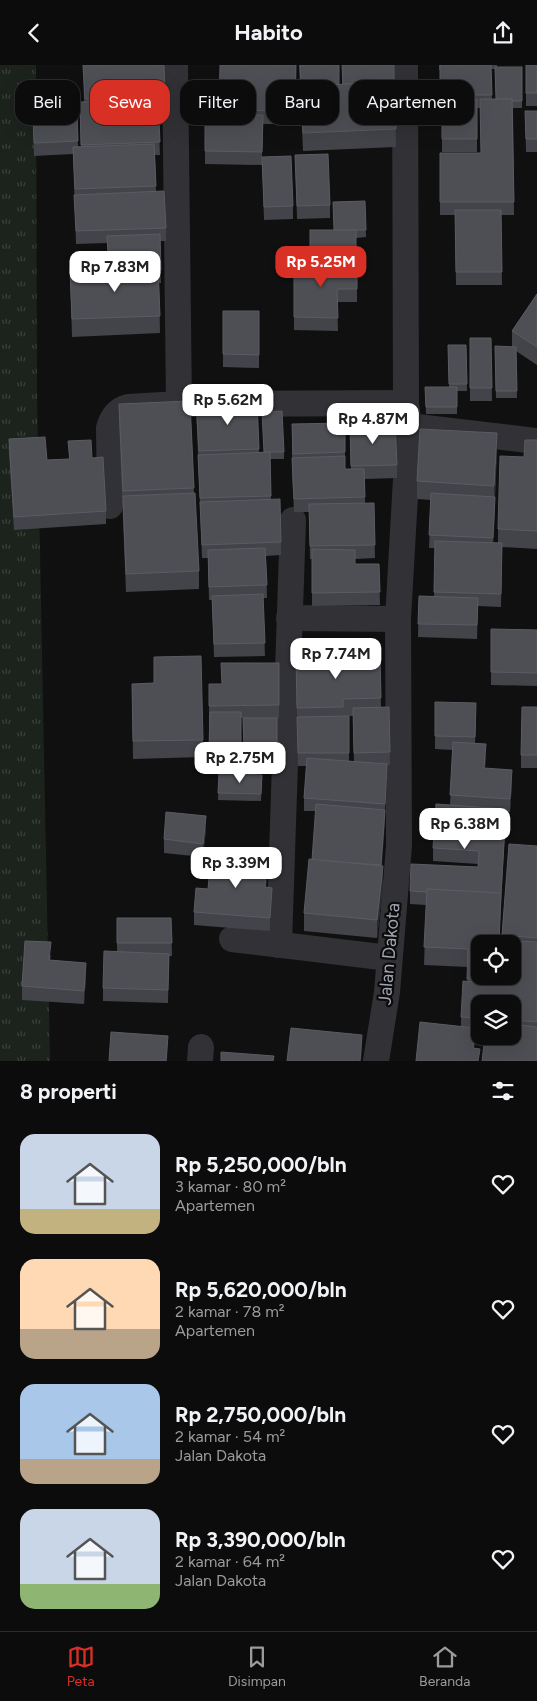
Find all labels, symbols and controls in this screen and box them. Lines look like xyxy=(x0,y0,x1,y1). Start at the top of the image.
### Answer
icon: back xyxy=(20,19,48,47)
text: Habito xyxy=(234,19,303,46)
icon: share xyxy=(489,19,517,47)
chip: Beli xyxy=(15,80,80,125)
chip: Sewa xyxy=(90,80,170,125)
chip: Filter xyxy=(180,80,256,125)
chip: Baru xyxy=(266,80,339,125)
chip: Apartemen xyxy=(349,80,474,125)
pin: Rp 5.25M xyxy=(269,245,373,288)
pin: Rp 7.83M xyxy=(63,251,167,293)
text: Rp 5.25M xyxy=(286,252,356,271)
text: Rp 7.83M xyxy=(80,257,150,276)
pin: Rp 5.62M xyxy=(176,383,280,426)
text: Rp 5.62M xyxy=(193,390,263,409)
pin: Rp 4.87M xyxy=(321,403,425,445)
text: Rp 4.87M xyxy=(338,409,408,428)
pin: Rp 7.74M xyxy=(284,637,388,680)
text: Rp 7.74M xyxy=(301,644,371,663)
pin: Rp 2.75M xyxy=(188,741,292,784)
text: Rp 2.75M xyxy=(206,748,274,767)
pin: Rp 6.38M xyxy=(413,807,517,850)
text: Rp 6.38M xyxy=(430,814,500,833)
pin: Rp 3.39M xyxy=(184,847,288,889)
text: Rp 3.39M xyxy=(202,853,270,872)
street label: Jalan Dakota xyxy=(374,902,404,1006)
map controls xyxy=(471,935,521,1045)
button: locate xyxy=(471,935,521,985)
button: layers xyxy=(471,995,521,1045)
icon: filters xyxy=(489,1077,517,1105)
text: 8 properti xyxy=(20,1079,117,1104)
text: Rp 5,250,000/bln xyxy=(175,1152,347,1177)
icon: home xyxy=(60,1154,120,1214)
icon: heart xyxy=(489,1170,517,1198)
text: 3 kamar · 80 m² xyxy=(175,1177,286,1196)
text: Apartemen xyxy=(175,1196,255,1215)
text: Rp 5,620,000/bln xyxy=(175,1277,347,1302)
icon: home xyxy=(60,1279,120,1339)
icon: heart xyxy=(489,1295,517,1323)
text: 2 kamar · 78 m² xyxy=(175,1302,285,1321)
text: Apartemen xyxy=(175,1321,255,1340)
text: Rp 2,750,000/bln xyxy=(175,1402,346,1427)
icon: home xyxy=(60,1404,120,1464)
icon: heart xyxy=(489,1420,517,1448)
text: 2 kamar · 54 m² xyxy=(175,1427,285,1446)
text: Jalan Dakota xyxy=(175,1446,266,1465)
text: Rp 3,390,000/bln xyxy=(175,1527,346,1552)
icon: home xyxy=(60,1529,120,1589)
icon: heart xyxy=(489,1545,517,1573)
text: 2 kamar · 64 m² xyxy=(175,1552,285,1571)
text: Jalan Dakota xyxy=(175,1571,266,1590)
tab: Peta xyxy=(67,1643,95,1690)
tab: Disimpan xyxy=(228,1643,286,1690)
tab: Beranda xyxy=(419,1643,470,1690)

